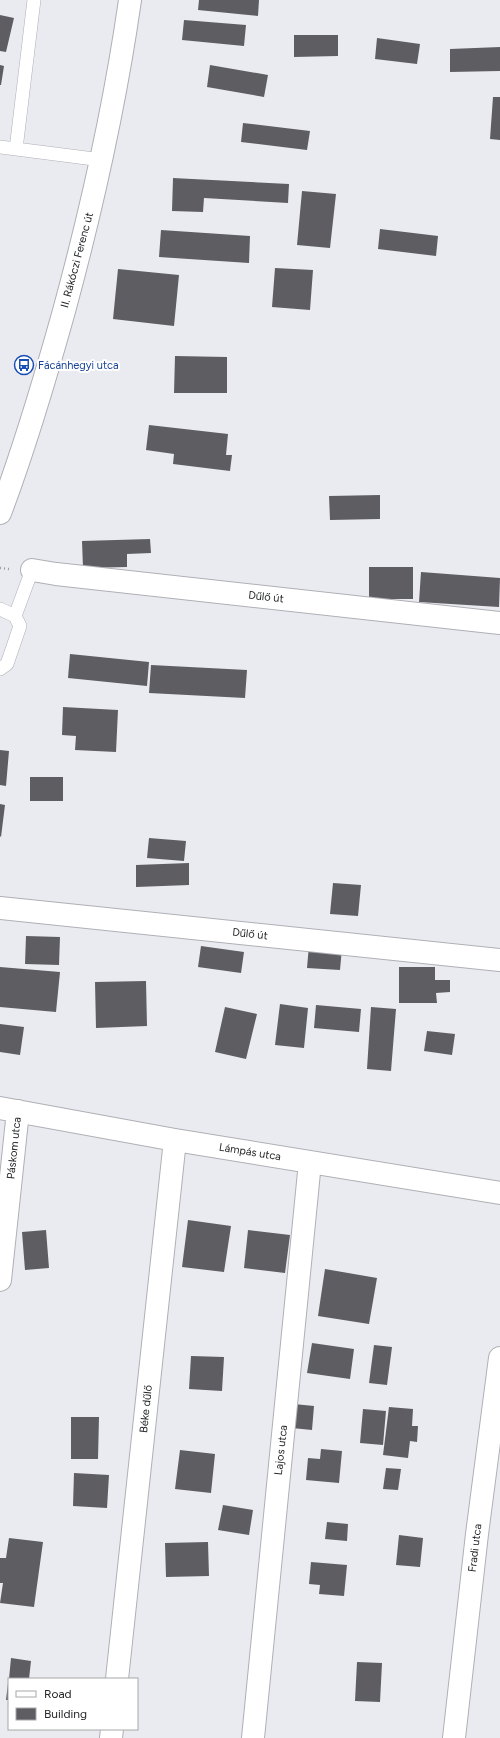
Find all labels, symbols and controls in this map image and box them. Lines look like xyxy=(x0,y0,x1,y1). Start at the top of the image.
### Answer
street label: II. Rákóczi Ferenc út xyxy=(58,211,96,309)
bus stop icon: Fácánhegyi utca xyxy=(13,354,35,376)
place label: Fácánhegyi utca xyxy=(38,359,119,372)
street label: Dűlő út xyxy=(248,589,284,605)
street label: Dűlő út xyxy=(232,926,268,942)
street label: Páskom utca xyxy=(4,1116,24,1180)
street label: Lámpás utca xyxy=(218,1141,282,1163)
street label: Béke dűlő xyxy=(137,1384,155,1434)
street label: Lajos utca xyxy=(272,1424,290,1476)
street label: Fradi utca xyxy=(466,1523,484,1573)
legend xyxy=(8,1678,138,1730)
text: Road xyxy=(44,1687,72,1701)
text: Building xyxy=(44,1707,87,1721)

